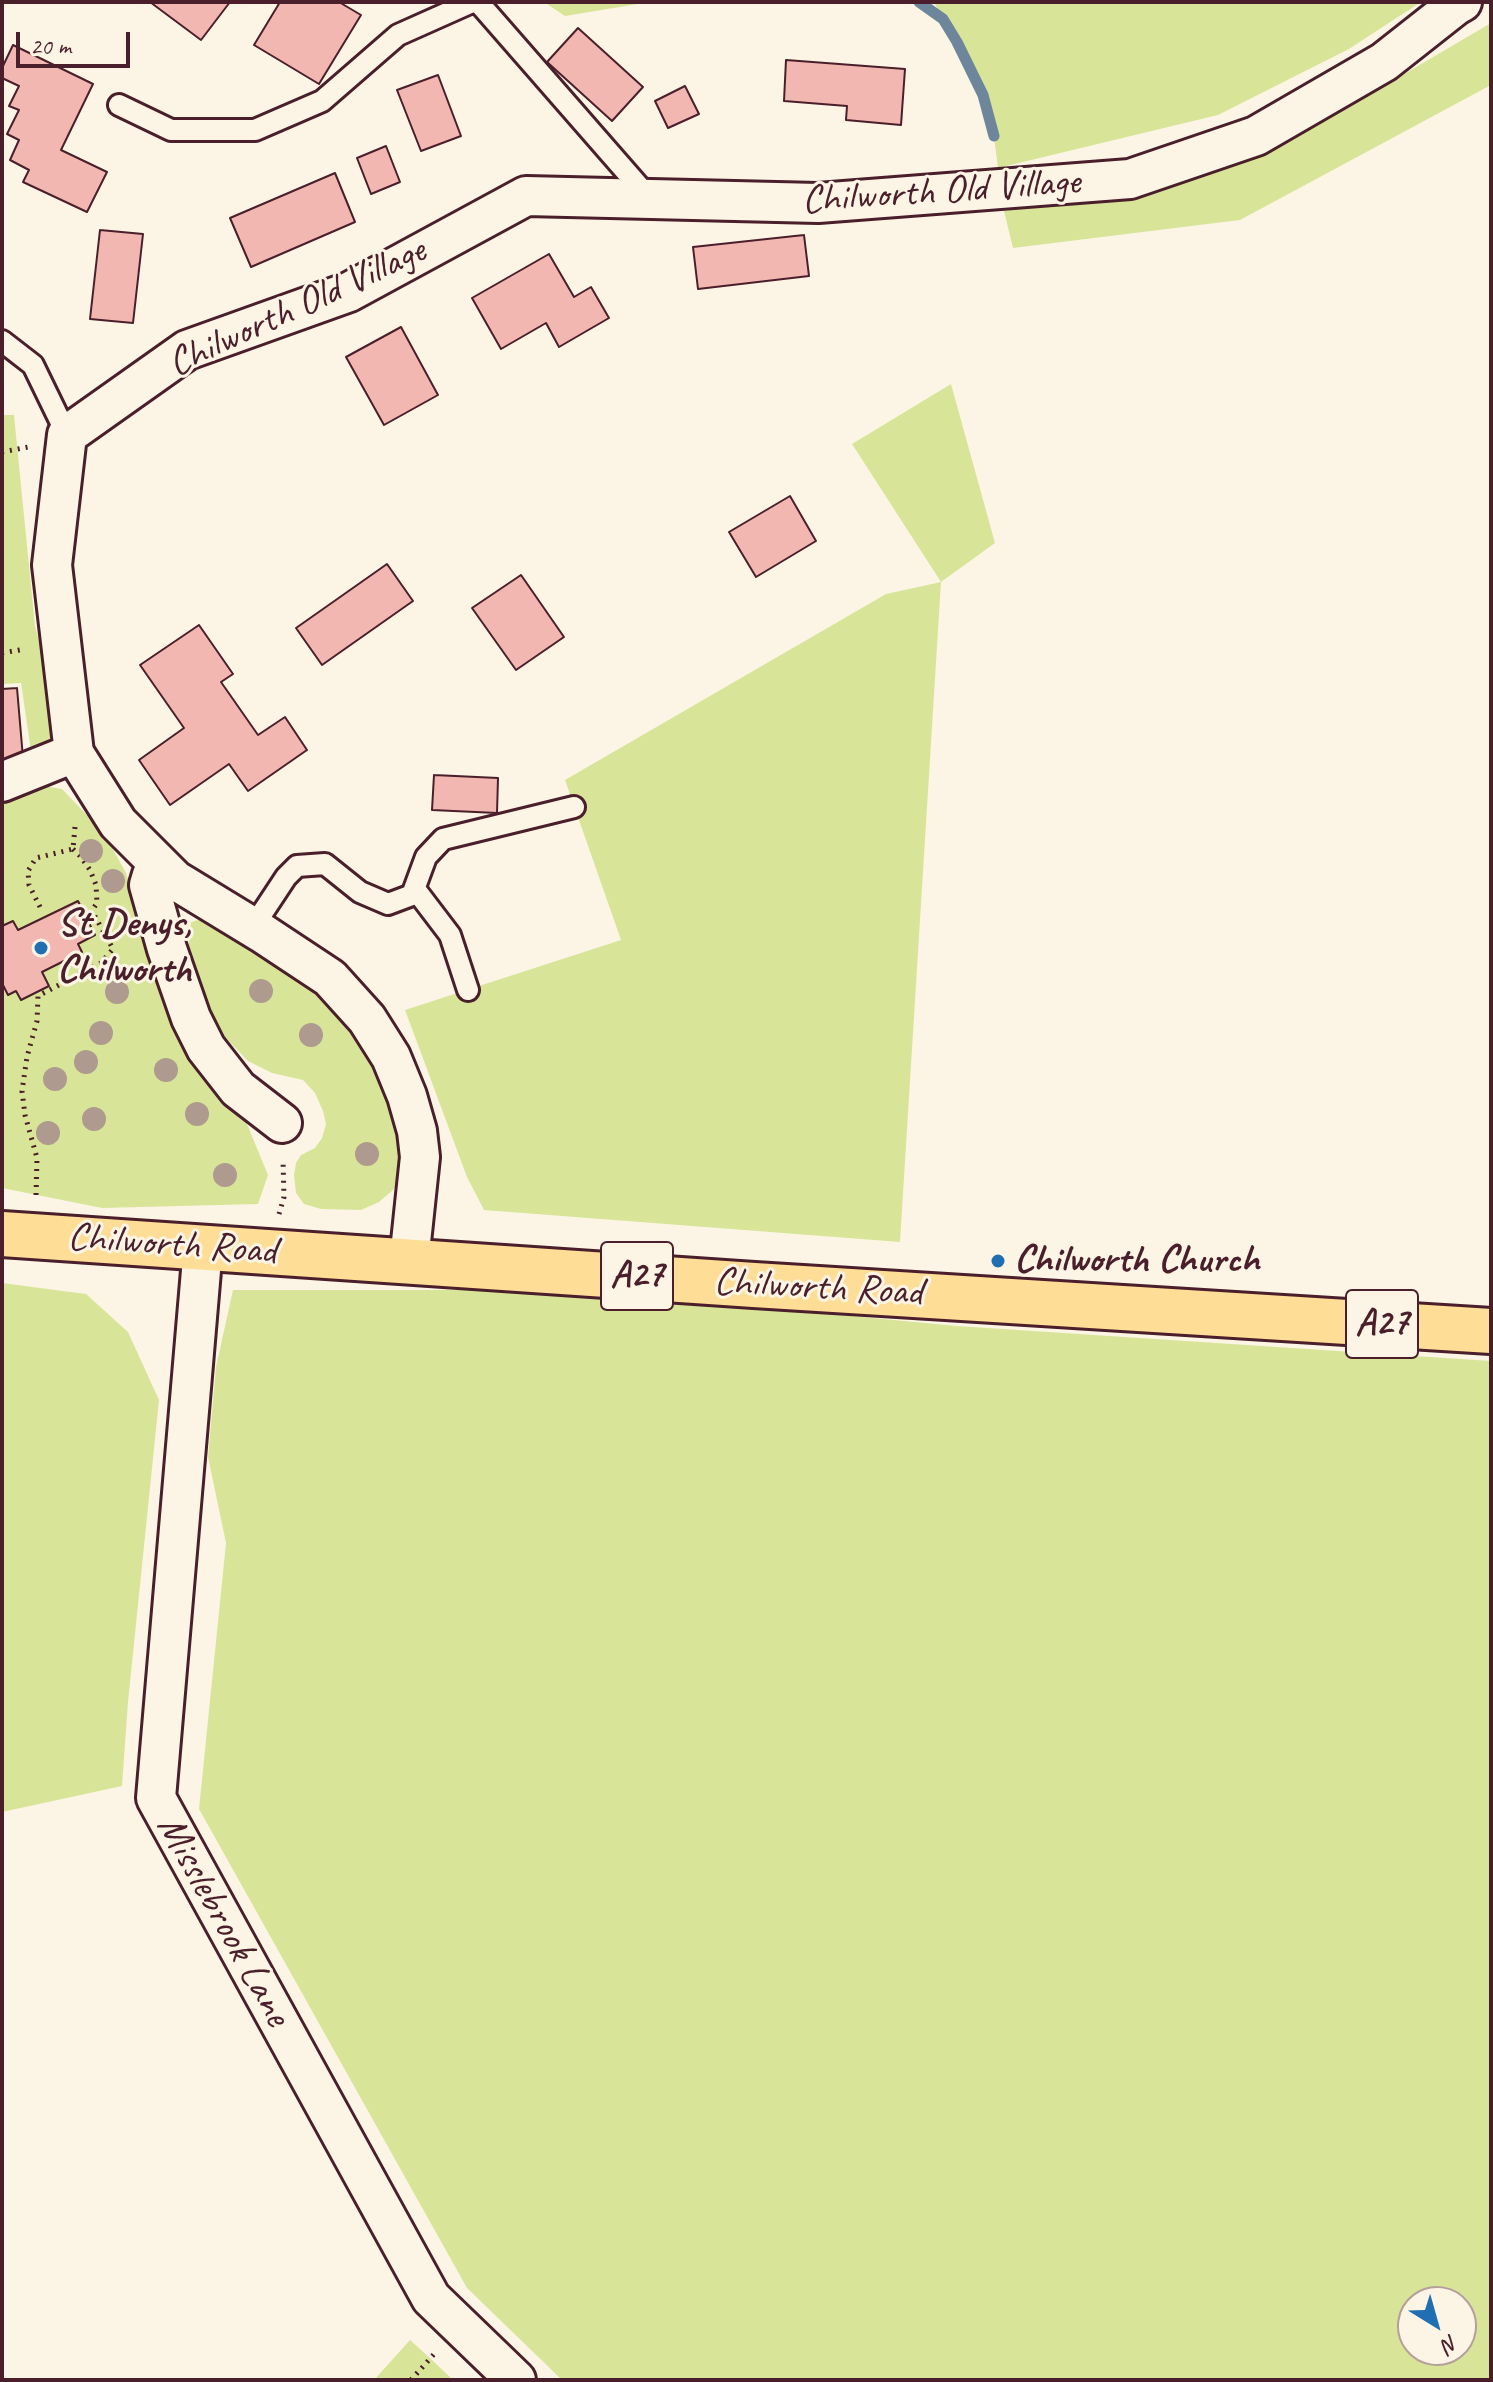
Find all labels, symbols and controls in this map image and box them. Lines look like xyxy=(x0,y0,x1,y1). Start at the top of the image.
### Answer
scale bar xyxy=(20,16,134,66)
text: 20 m xyxy=(30,31,71,61)
street label: Chilworth Old Village xyxy=(800,158,1082,226)
street label: Chilworth Old Village xyxy=(161,227,433,389)
place label: St Denys, Chilworth xyxy=(57,901,192,995)
marker: St Denys, Chilworth xyxy=(32,939,50,957)
street label: Chilworth Road xyxy=(66,1214,278,1276)
place label: Chilworth Church xyxy=(1014,1237,1259,1285)
road number: A27 xyxy=(601,1242,673,1310)
marker: Chilworth Church xyxy=(989,1252,1007,1270)
street label: Chilworth Road xyxy=(712,1259,924,1317)
road number: A27 xyxy=(1346,1290,1418,1358)
street label: Misslebrook Lane xyxy=(145,1807,301,2035)
north arrow xyxy=(1397,2286,1477,2366)
text: N xyxy=(1436,2328,1464,2359)

